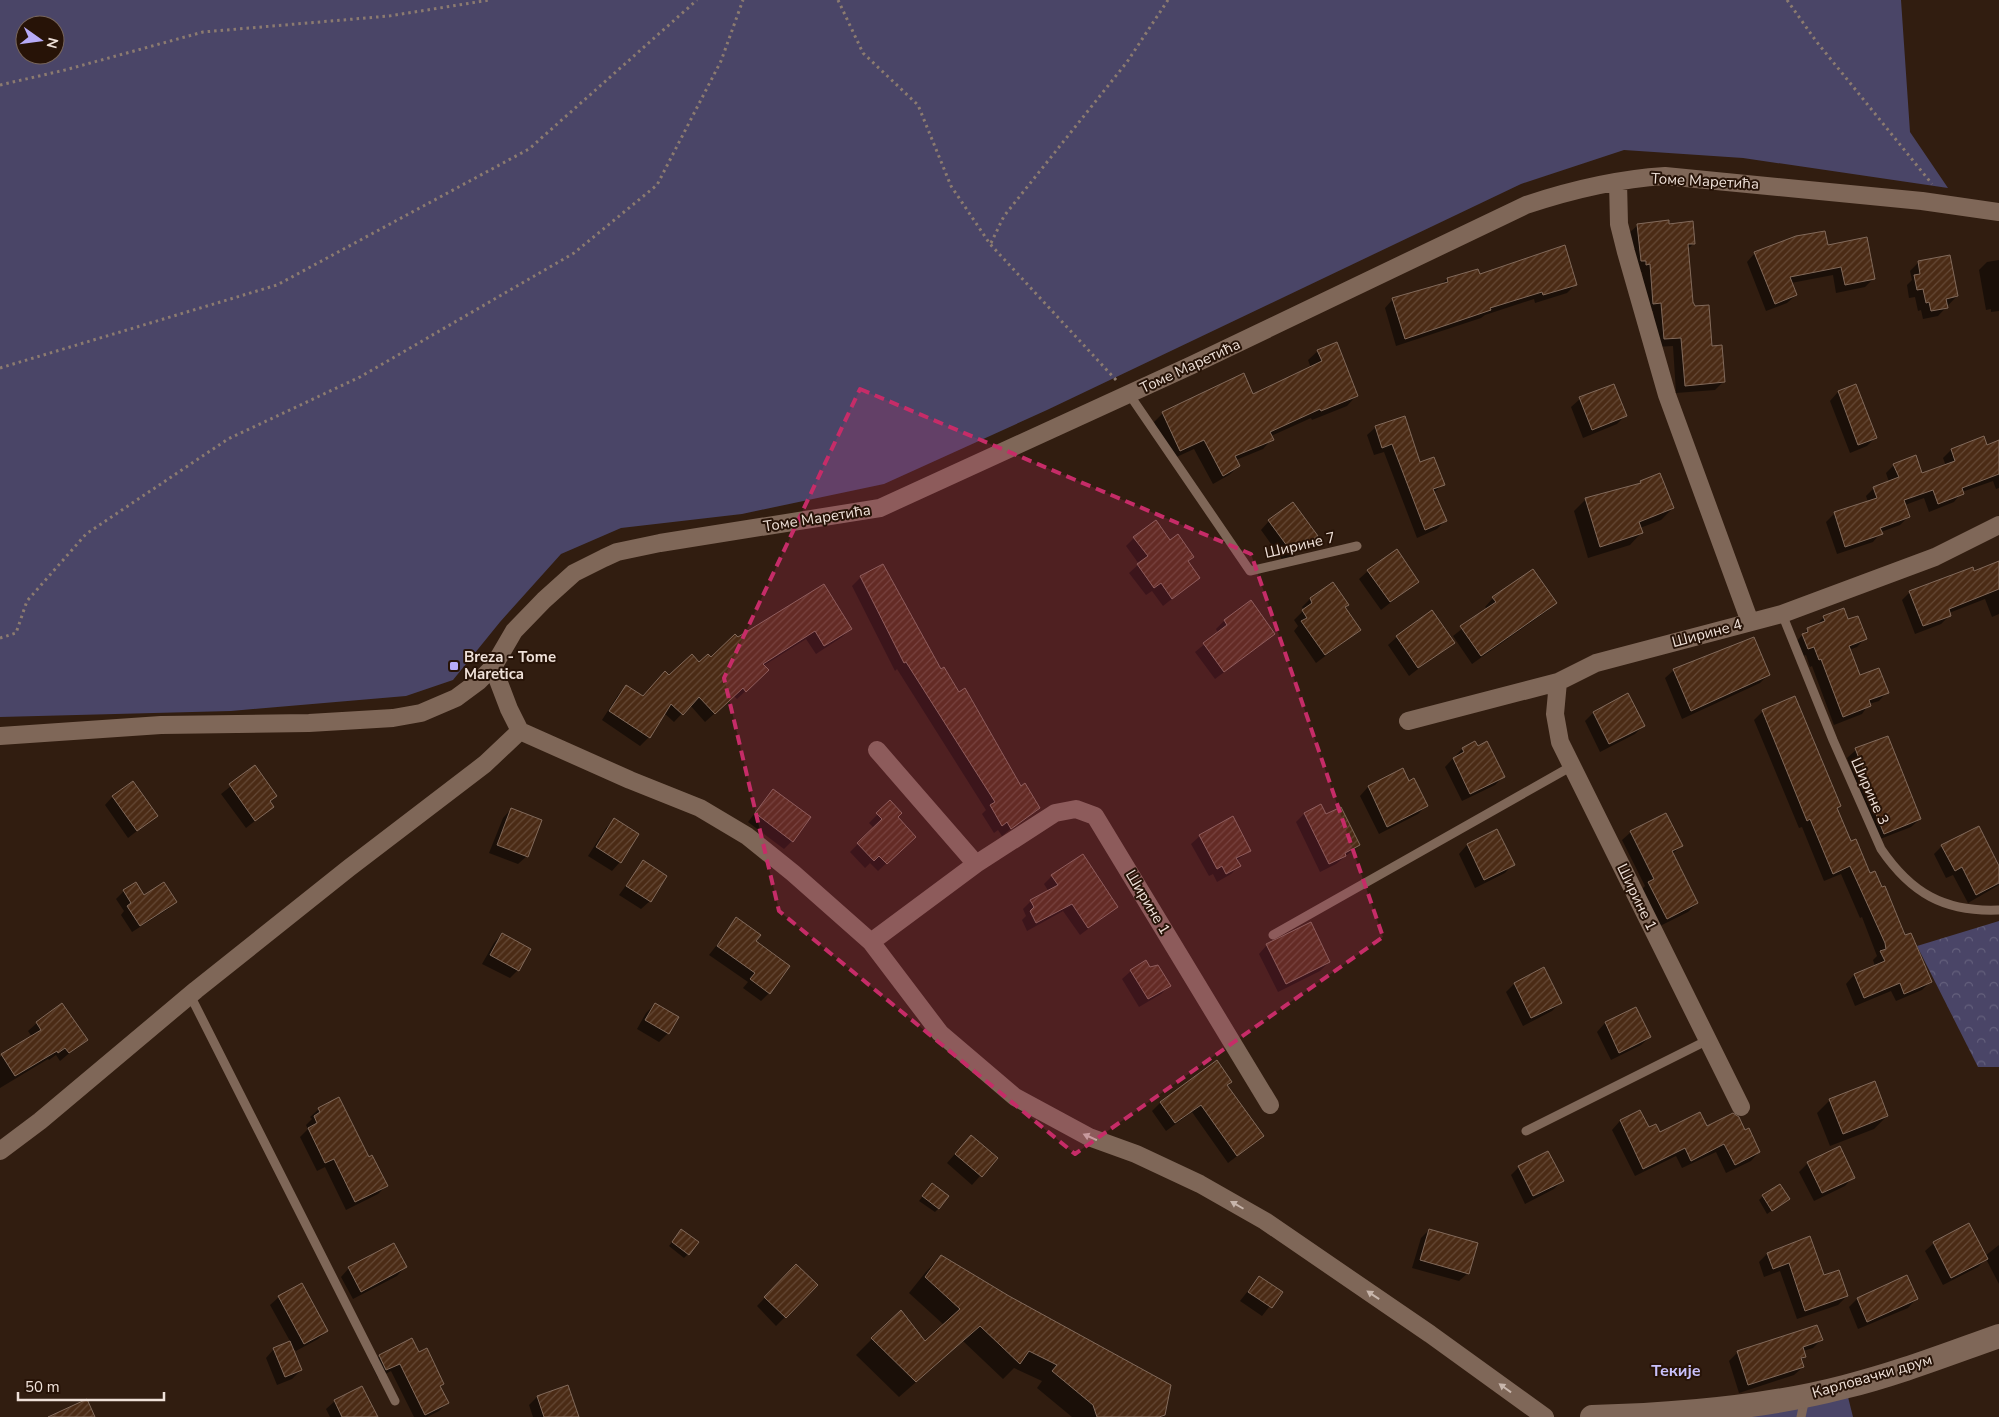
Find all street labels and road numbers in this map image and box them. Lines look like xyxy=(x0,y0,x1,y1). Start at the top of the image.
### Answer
street label: Томе Маретића xyxy=(1650,168,1760,194)
street label: Томе Маретића xyxy=(1137,334,1243,398)
street label: Томе Маретића xyxy=(762,500,872,536)
street label: Ширине 7 xyxy=(1263,527,1337,563)
street label: Ширине 4 xyxy=(1670,614,1744,652)
street label: Ширине 3 xyxy=(1846,754,1894,828)
street label: Ширине 1 xyxy=(1612,860,1662,934)
street label: Ширине 1 xyxy=(1121,866,1175,938)
street label: Карловачки друм xyxy=(1810,1349,1934,1403)

